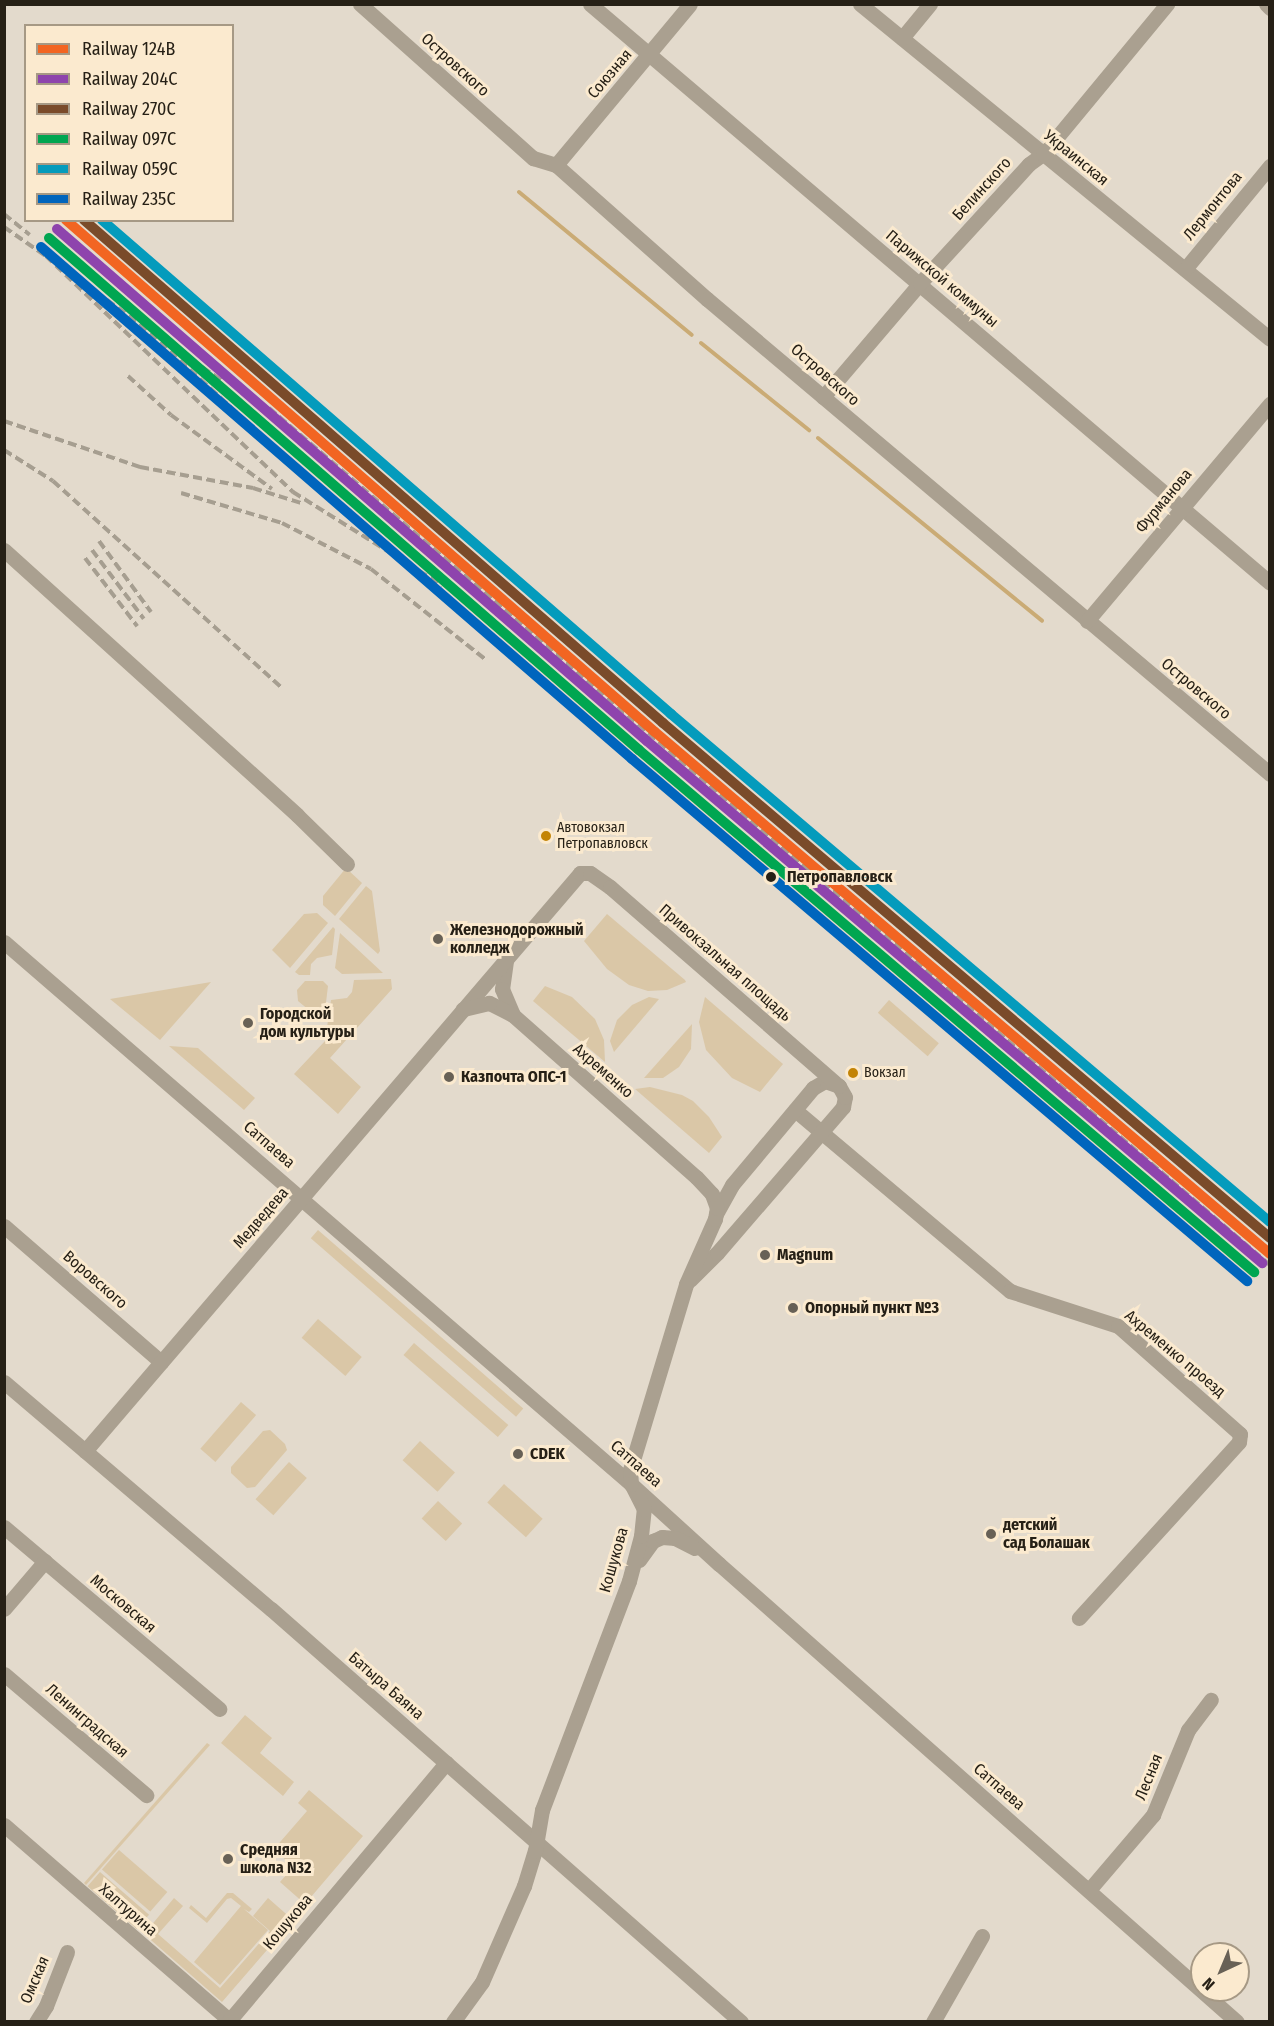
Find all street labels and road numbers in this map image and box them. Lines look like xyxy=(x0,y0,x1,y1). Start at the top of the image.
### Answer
street label: Островского xyxy=(417,29,493,101)
street label: Союзная xyxy=(584,45,636,103)
street label: Украинская xyxy=(1040,126,1112,190)
street label: Белинского xyxy=(949,153,1015,225)
street label: Лермонтова xyxy=(1180,168,1246,244)
street label: Парижской коммуны xyxy=(882,226,1002,332)
street label: Островского xyxy=(787,340,863,410)
street label: Фурманова xyxy=(1132,465,1196,537)
street label: Островского xyxy=(1157,654,1235,724)
street label: Привокзальная площадь xyxy=(655,900,795,1026)
street label: Ахременко xyxy=(569,1040,637,1102)
street label: Сатпаева xyxy=(239,1117,299,1173)
street label: Медведева xyxy=(229,1184,293,1252)
street label: Воровского xyxy=(59,1247,131,1313)
street label: Ахременко проезд xyxy=(1121,1306,1229,1402)
street label: Сатпаева xyxy=(606,1436,666,1492)
street label: Кошукова xyxy=(596,1525,632,1595)
street label: Московская xyxy=(86,1571,160,1637)
street label: Батыра Баяна xyxy=(344,1648,428,1724)
street label: Ленинградская xyxy=(42,1680,132,1762)
street label: Лесная xyxy=(1131,1751,1167,1803)
street label: Сатпаева xyxy=(969,1759,1029,1815)
street label: Халтурина xyxy=(95,1880,161,1940)
street label: Кошукова xyxy=(259,1890,317,1954)
street label: Омская xyxy=(16,1953,54,2007)

